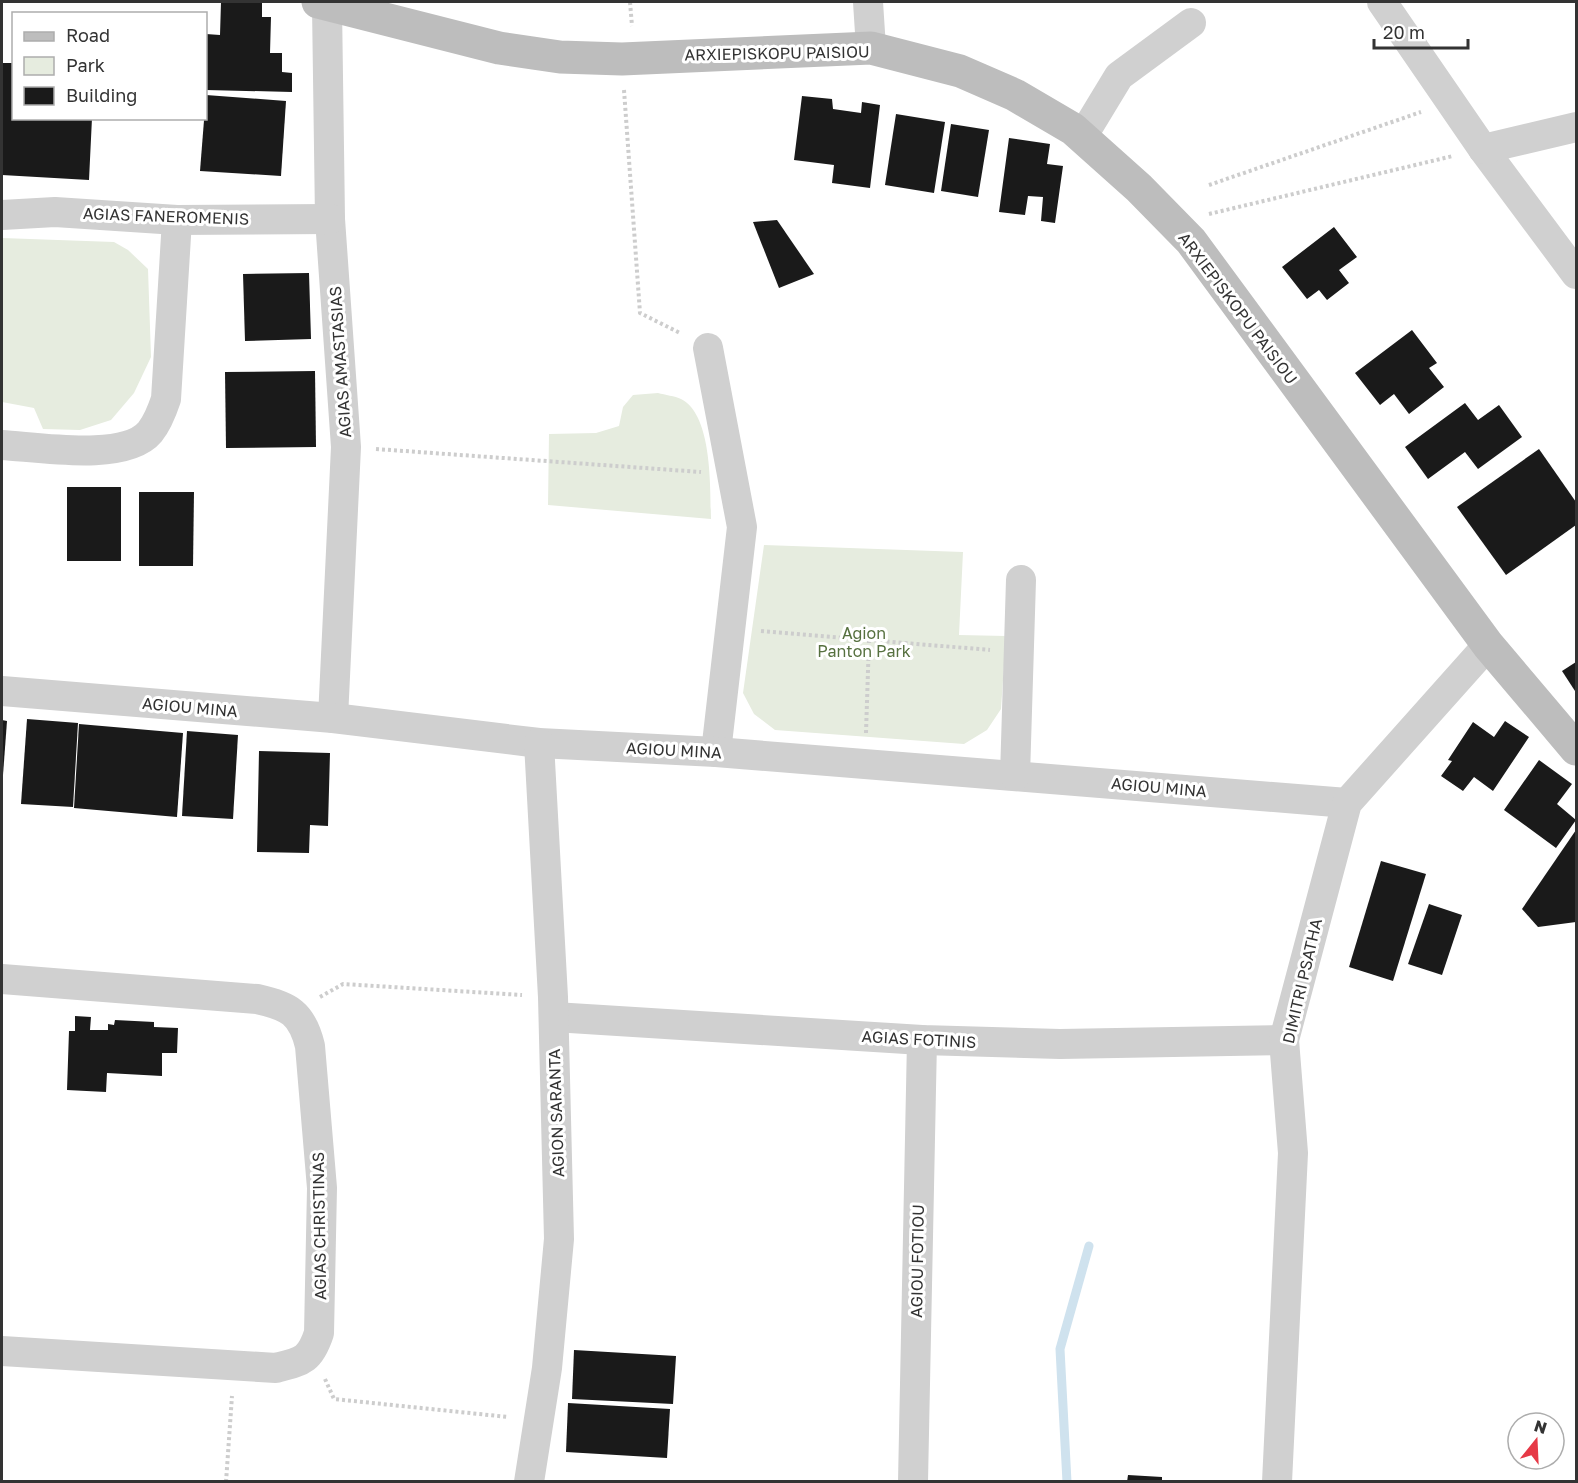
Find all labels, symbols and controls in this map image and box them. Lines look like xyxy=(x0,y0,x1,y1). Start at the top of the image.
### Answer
legend xyxy=(12,12,207,120)
scale bar xyxy=(1374,12,1468,50)
text: 20 m xyxy=(1383,21,1425,43)
text: Road xyxy=(66,24,110,46)
street label: ARXIEPISKOPU PAISIOU xyxy=(684,41,870,65)
text: Park xyxy=(66,54,105,76)
text: Building xyxy=(66,84,137,106)
street label: AGIAS FANEROMENIS xyxy=(83,203,249,229)
street label: ARXIEPISKOPU PAISIOU xyxy=(1174,228,1302,388)
street label: AGIAS AMASTASIAS xyxy=(325,286,355,438)
park label: Agion Panton Park xyxy=(817,623,911,661)
street label: AGIOU MINA xyxy=(141,693,239,721)
street label: AGIOU MINA xyxy=(626,738,723,763)
street label: AGIOU MINA xyxy=(1110,773,1208,801)
street label: DIMITRI PSATHA xyxy=(1278,916,1326,1045)
street label: AGIAS FOTINIS xyxy=(861,1026,977,1052)
street label: AGION SARANTA xyxy=(544,1048,568,1178)
street label: AGIAS CHRISTINAS xyxy=(308,1152,330,1300)
street label: AGIOU FOTIOU xyxy=(906,1204,928,1318)
north arrow xyxy=(1506,1411,1566,1471)
text: N xyxy=(1532,1415,1550,1438)

